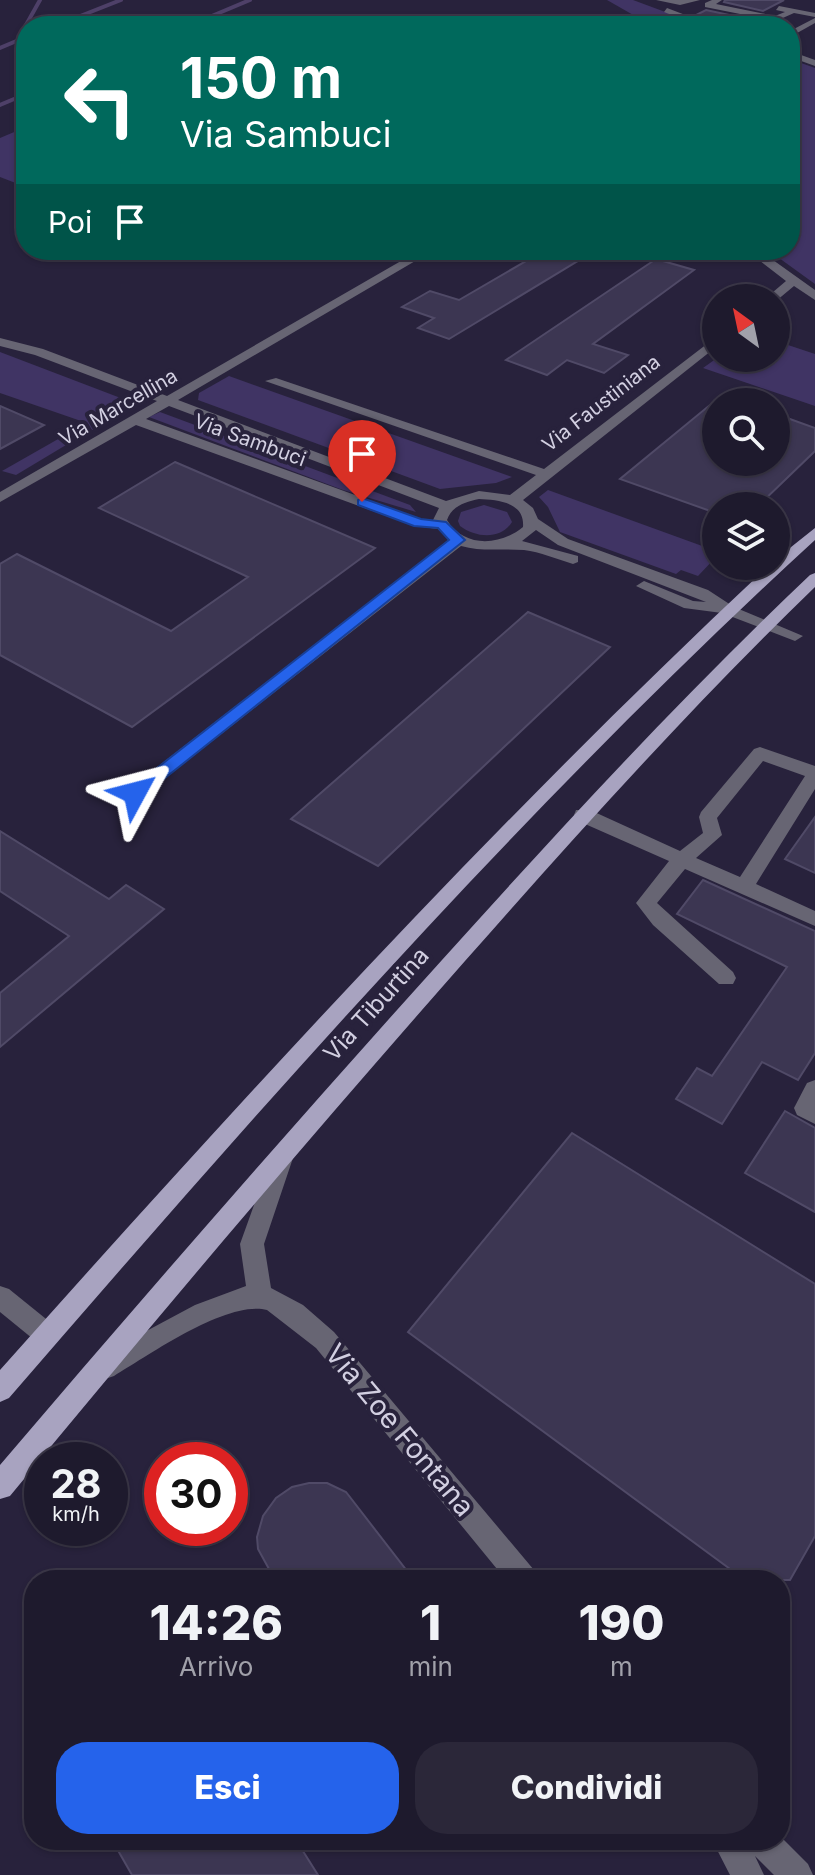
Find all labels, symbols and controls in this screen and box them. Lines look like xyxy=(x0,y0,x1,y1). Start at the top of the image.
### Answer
text: 150 m xyxy=(180,44,342,112)
icon: left xyxy=(48,48,152,152)
text: Via Sambuci xyxy=(180,112,391,156)
icon: arrive xyxy=(108,200,152,244)
text: Poi xyxy=(48,204,92,240)
north arrow xyxy=(702,284,790,372)
map controls xyxy=(702,284,790,580)
street label: Via Faustiniana xyxy=(537,350,665,456)
street label: Via Marcellina xyxy=(55,363,181,451)
button: search xyxy=(702,388,790,476)
street label: Via Sambuci xyxy=(191,409,309,471)
pin xyxy=(328,420,396,502)
icon: arrive xyxy=(340,432,384,476)
button: layers xyxy=(702,492,790,580)
position arrow xyxy=(93,751,177,835)
street label: Via Tiburtina xyxy=(317,941,435,1067)
street label: Via Zoe Fontana xyxy=(318,1337,482,1523)
speed limit sign: 30 xyxy=(144,1442,248,1546)
text: 28 xyxy=(50,1459,102,1508)
text: km/h xyxy=(52,1502,100,1526)
text: 14:26 xyxy=(149,1593,283,1652)
text: 1 xyxy=(420,1593,441,1652)
text: 190 xyxy=(578,1593,665,1652)
text: Arrivo xyxy=(179,1651,253,1682)
text: min xyxy=(408,1651,453,1682)
text: m xyxy=(610,1651,633,1682)
button: Esci xyxy=(56,1742,399,1834)
button: Condividi xyxy=(415,1742,758,1834)

